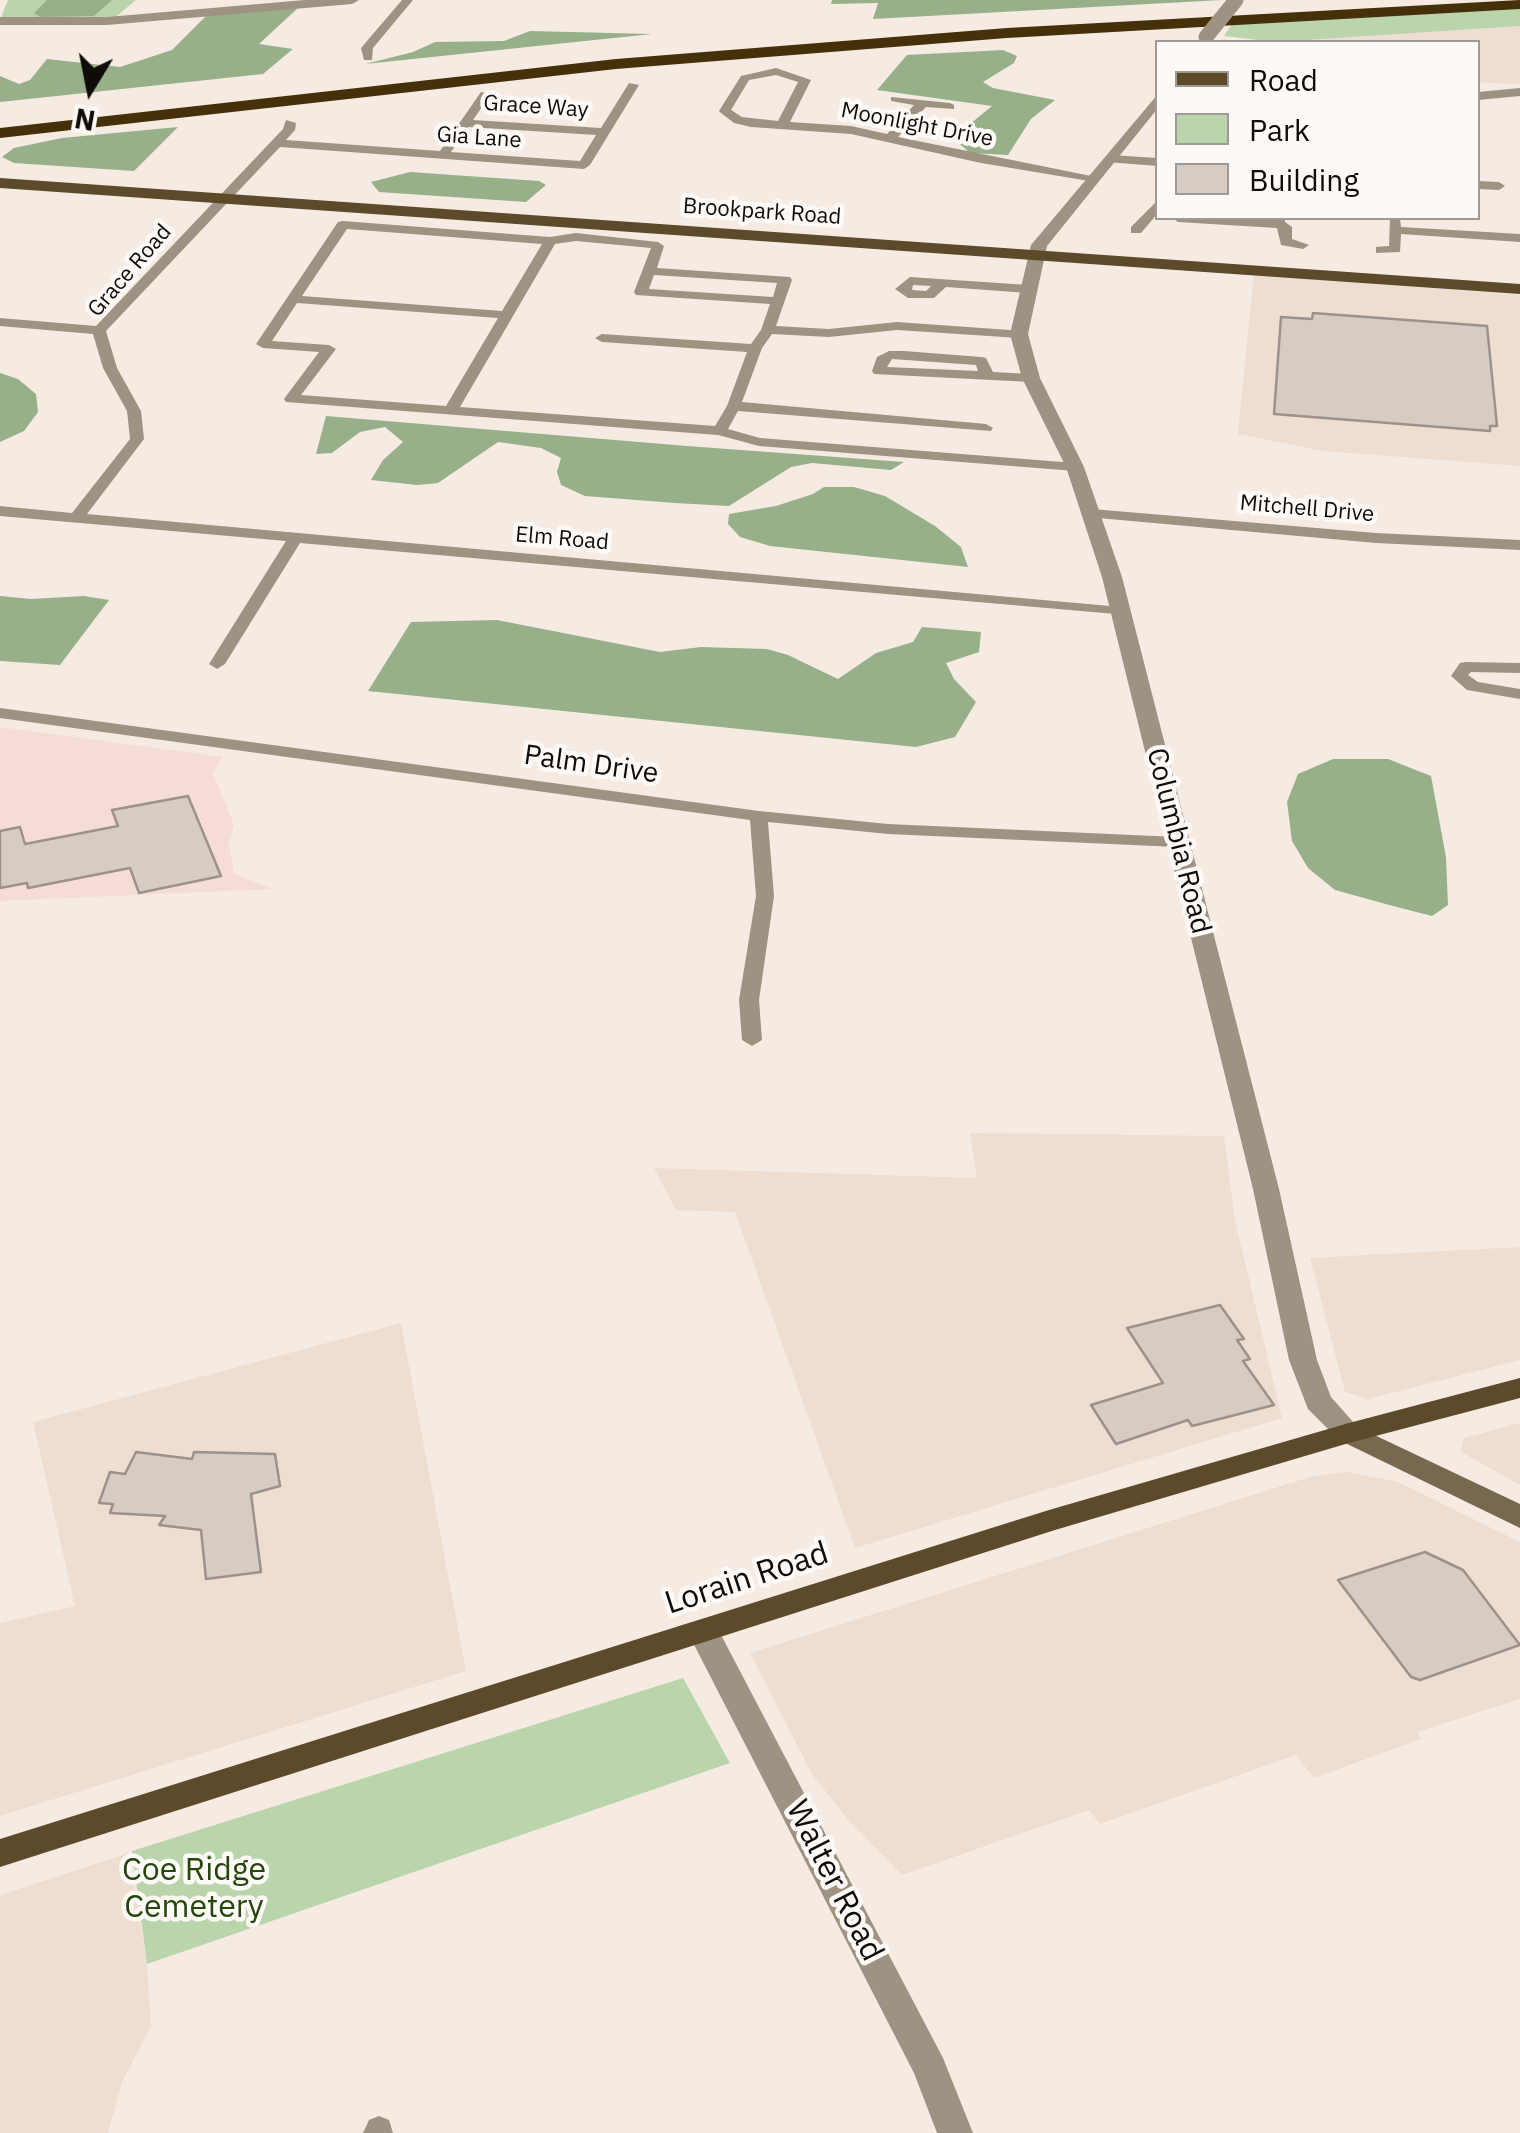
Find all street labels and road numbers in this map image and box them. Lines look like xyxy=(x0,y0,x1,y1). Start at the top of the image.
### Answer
street label: Grace Way xyxy=(483,90,589,124)
street label: Moonlight Drive xyxy=(839,97,995,153)
street label: Gia Lane xyxy=(436,122,522,154)
street label: Brookpark Road xyxy=(682,193,842,231)
street label: Grace Road xyxy=(83,219,177,323)
street label: Mitchell Drive xyxy=(1239,490,1375,528)
street label: Elm Road xyxy=(514,522,610,556)
street label: Palm Drive xyxy=(522,739,660,791)
street label: Columbia Road xyxy=(1139,745,1217,937)
street label: Lorain Road xyxy=(660,1535,834,1623)
street label: Walter Road xyxy=(777,1794,891,1968)

